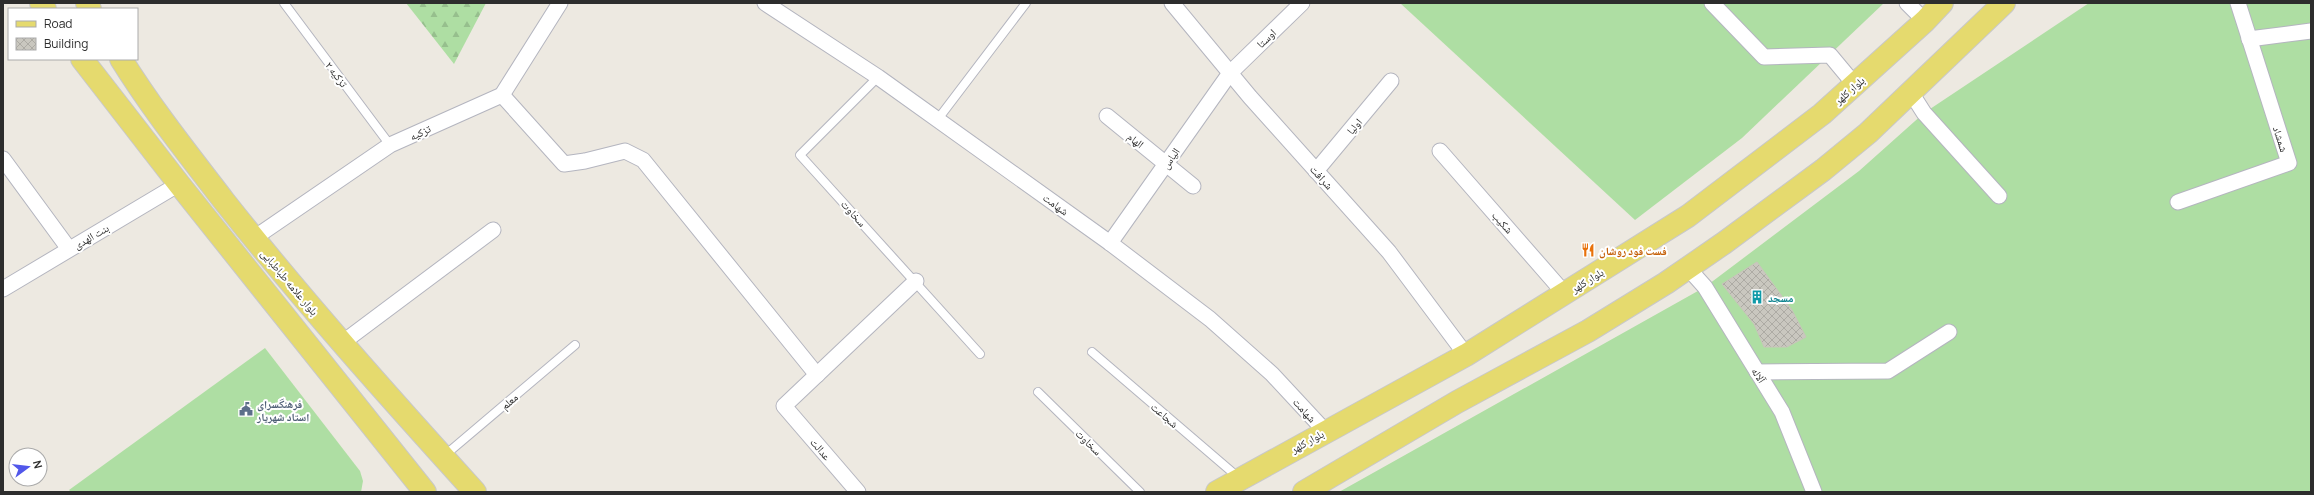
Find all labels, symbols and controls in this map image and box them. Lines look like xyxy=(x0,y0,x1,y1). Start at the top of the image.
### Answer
legend xyxy=(8,8,138,60)
text: Road xyxy=(44,15,72,32)
street label: اوستا xyxy=(1253,25,1279,51)
text: Building xyxy=(44,35,88,52)
street label: تزکیه ۲ xyxy=(322,58,352,91)
street label: بلوار کلهر xyxy=(1830,73,1867,108)
street label: اولیا xyxy=(1343,115,1365,137)
street label: تزکیه xyxy=(407,120,434,143)
street label: شمشاد xyxy=(2270,124,2292,154)
street label: الهام xyxy=(1125,129,1147,151)
street label: الیاس xyxy=(1157,144,1183,172)
street label: شرافت xyxy=(1307,162,1337,192)
street label: شهامت xyxy=(1040,190,1072,218)
street label: سخاوت xyxy=(838,196,870,230)
street label: شکیب xyxy=(1489,208,1517,236)
street label: بنت الهدی xyxy=(71,220,111,252)
restaurant icon: فست فود روشان xyxy=(1580,242,1596,258)
place label: فست فود روشان xyxy=(1599,243,1667,259)
street label: بلوار علامه طباطبایی xyxy=(258,246,322,318)
street label: بلوار کلهر xyxy=(1567,264,1606,296)
building icon: مسجد xyxy=(1749,289,1765,305)
place label: مسجد xyxy=(1768,290,1793,305)
street label: آلاله xyxy=(1748,364,1770,386)
street label: معلم xyxy=(497,389,521,413)
street label: شهامت xyxy=(1290,394,1320,426)
place label: فرهنگسرای استاد شهریار xyxy=(256,396,309,424)
street label: شجاعت xyxy=(1148,399,1182,431)
public building icon: فرهنگسرای استاد شهریار xyxy=(238,401,254,417)
street label: سخاوت xyxy=(1073,426,1105,458)
street label: بلوار کلهر xyxy=(1287,426,1326,457)
street label: عدالت xyxy=(807,435,835,464)
north arrow xyxy=(8,447,48,487)
text: N xyxy=(30,459,46,470)

